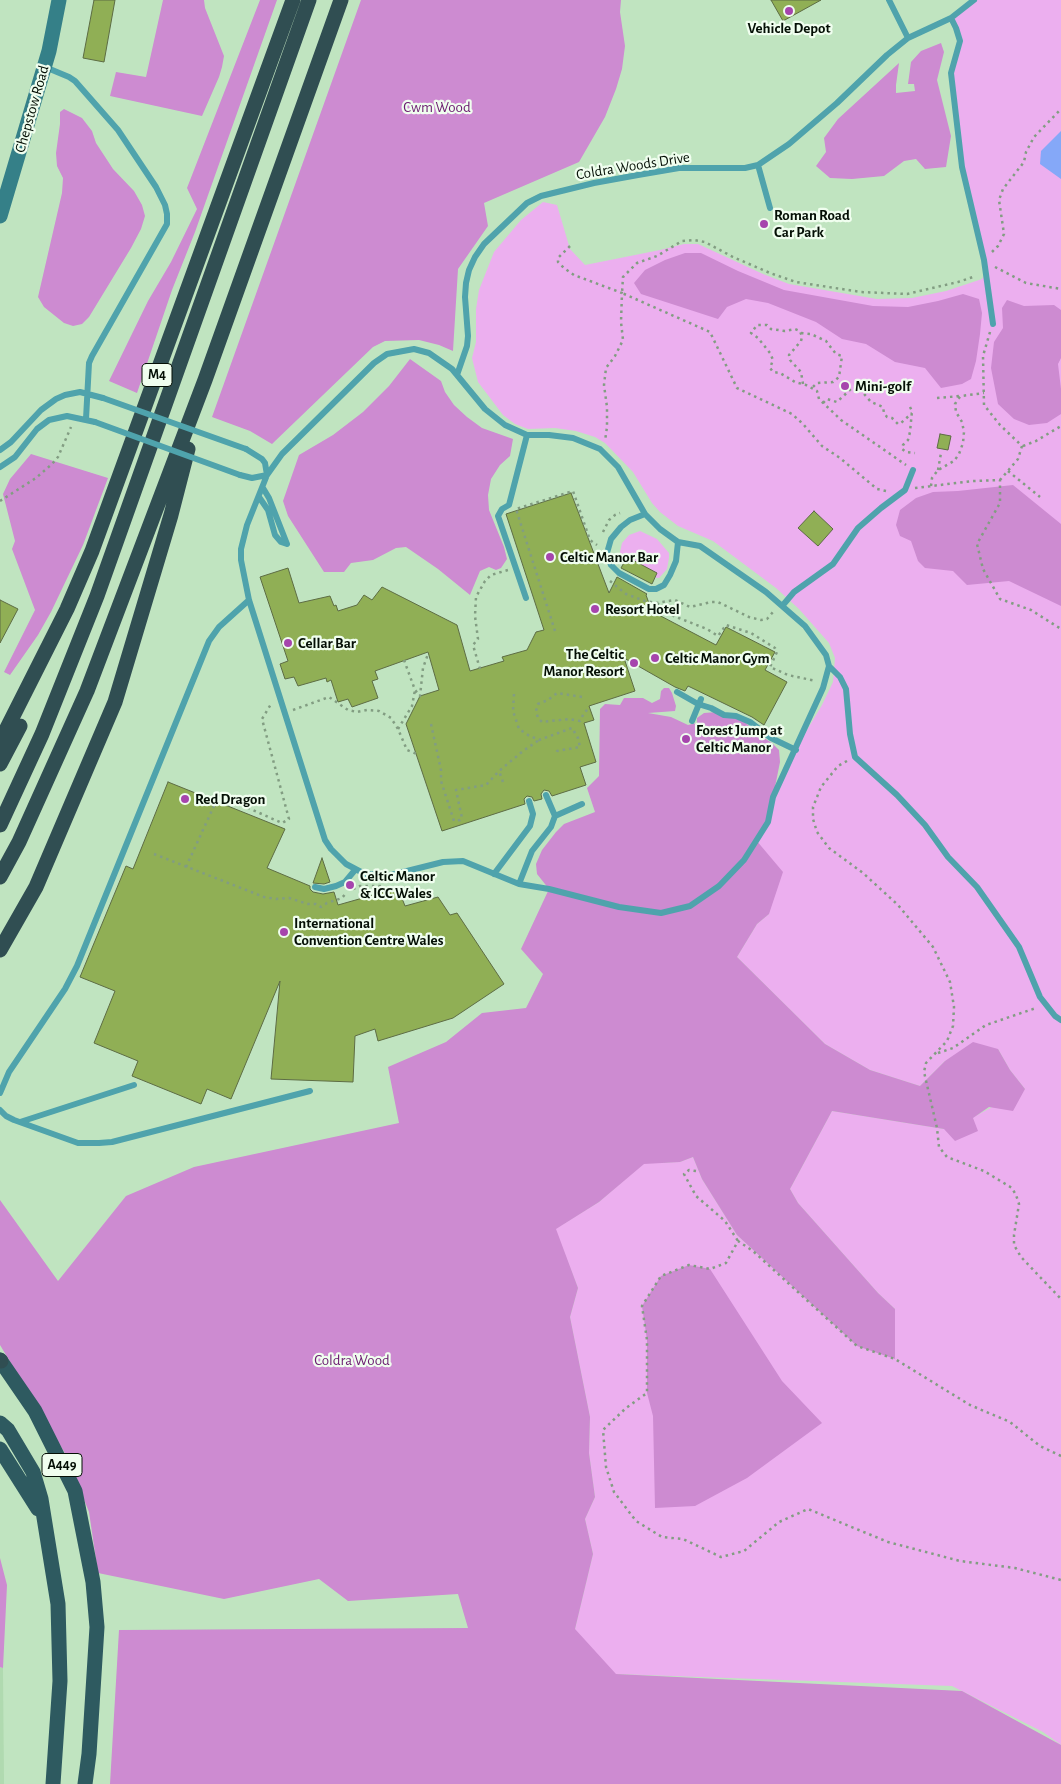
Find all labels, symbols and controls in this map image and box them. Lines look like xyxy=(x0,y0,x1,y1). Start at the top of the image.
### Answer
marker: Vehicle Depot xyxy=(783,5,795,17)
place label: Vehicle Depot xyxy=(747,19,831,37)
street label: Chepstow Road xyxy=(11,63,53,155)
park label: Cwm Wood xyxy=(403,98,471,116)
street label: Coldra Woods Drive xyxy=(575,148,691,184)
place label: Roman Road Car Park xyxy=(774,206,850,241)
marker: Roman Road Car Park xyxy=(758,218,770,230)
road number: M4 xyxy=(142,364,172,386)
place label: Mini-golf xyxy=(855,377,911,395)
marker: Mini-golf xyxy=(839,380,851,392)
place label: Celtic Manor Bar xyxy=(560,548,658,566)
marker: Celtic Manor Bar xyxy=(544,551,556,563)
place label: Resort Hotel xyxy=(605,600,680,618)
marker: Resort Hotel xyxy=(589,603,601,615)
place label: Cellar Bar xyxy=(298,634,356,652)
marker: Cellar Bar xyxy=(282,637,294,649)
place label: The Celtic Manor Resort xyxy=(543,645,624,680)
place label: Celtic Manor Gym xyxy=(665,649,770,667)
marker: Celtic Manor Gym xyxy=(649,652,661,664)
marker: The Celtic Manor Resort xyxy=(628,657,640,669)
place label: Forest Jump at Celtic Manor xyxy=(696,721,782,756)
marker: Forest Jump at Celtic Manor xyxy=(680,733,692,745)
place label: Red Dragon xyxy=(195,790,265,808)
marker: Red Dragon xyxy=(179,793,191,805)
place label: Celtic Manor & ICC Wales xyxy=(360,867,435,902)
marker: Celtic Manor & ICC Wales xyxy=(344,879,356,891)
place label: International Convention Centre Wales xyxy=(294,914,443,949)
marker: International Convention Centre Wales xyxy=(278,926,290,938)
park label: Coldra Wood xyxy=(314,1351,390,1369)
road number: A449 xyxy=(42,1454,82,1476)

